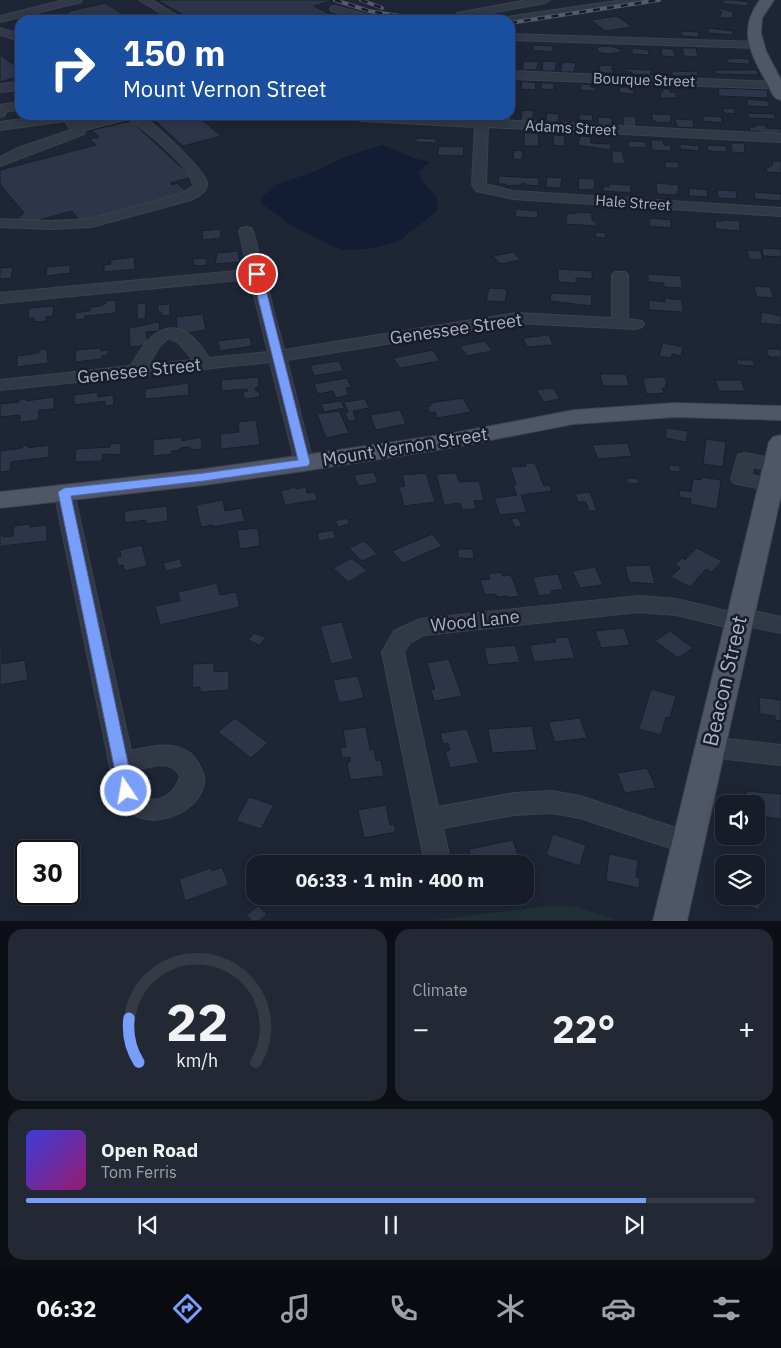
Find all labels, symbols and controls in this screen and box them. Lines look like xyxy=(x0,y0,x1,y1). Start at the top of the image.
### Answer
text: 150 m xyxy=(123,30,226,76)
icon: right xyxy=(40,35,105,100)
street label: Bourque Street xyxy=(593,68,695,91)
text: Mount Vernon Street xyxy=(123,74,327,103)
street label: Adams Street xyxy=(525,116,617,139)
street label: Hale Street xyxy=(595,190,671,215)
pin xyxy=(236,253,278,295)
icon: arrive xyxy=(243,260,271,288)
street label: Genessee Street xyxy=(388,308,524,349)
street label: Genesee Street xyxy=(76,353,202,388)
street label: Mount Vernon Street xyxy=(321,422,489,471)
street label: Wood Lane xyxy=(429,604,521,637)
street label: Beacon Street xyxy=(695,613,753,749)
position arrow xyxy=(99,764,151,816)
map controls xyxy=(715,795,765,905)
button: sound xyxy=(715,795,765,845)
speed limit sign: 30 xyxy=(15,840,80,905)
button: layers xyxy=(715,855,765,905)
text: 06:33 · 1 min · 400 m xyxy=(296,868,484,892)
text: Climate xyxy=(413,980,468,1000)
text: 22 xyxy=(166,988,228,1055)
text: 22° xyxy=(552,1004,615,1053)
text: − xyxy=(413,1010,429,1047)
text: + xyxy=(738,1010,755,1047)
text: km/h xyxy=(176,1049,218,1072)
text: Open Road xyxy=(101,1138,198,1162)
text: Tom Ferris xyxy=(101,1162,177,1182)
icon: previous xyxy=(134,1211,162,1239)
icon: pause xyxy=(377,1211,405,1239)
icon: next xyxy=(620,1211,648,1239)
icon: directions xyxy=(170,1291,205,1326)
icon: music xyxy=(278,1291,313,1326)
icon: phone xyxy=(386,1291,421,1326)
icon: climate xyxy=(493,1291,528,1326)
icon: car xyxy=(601,1291,636,1326)
icon: filters xyxy=(709,1291,744,1326)
text: 06:32 xyxy=(36,1294,97,1323)

